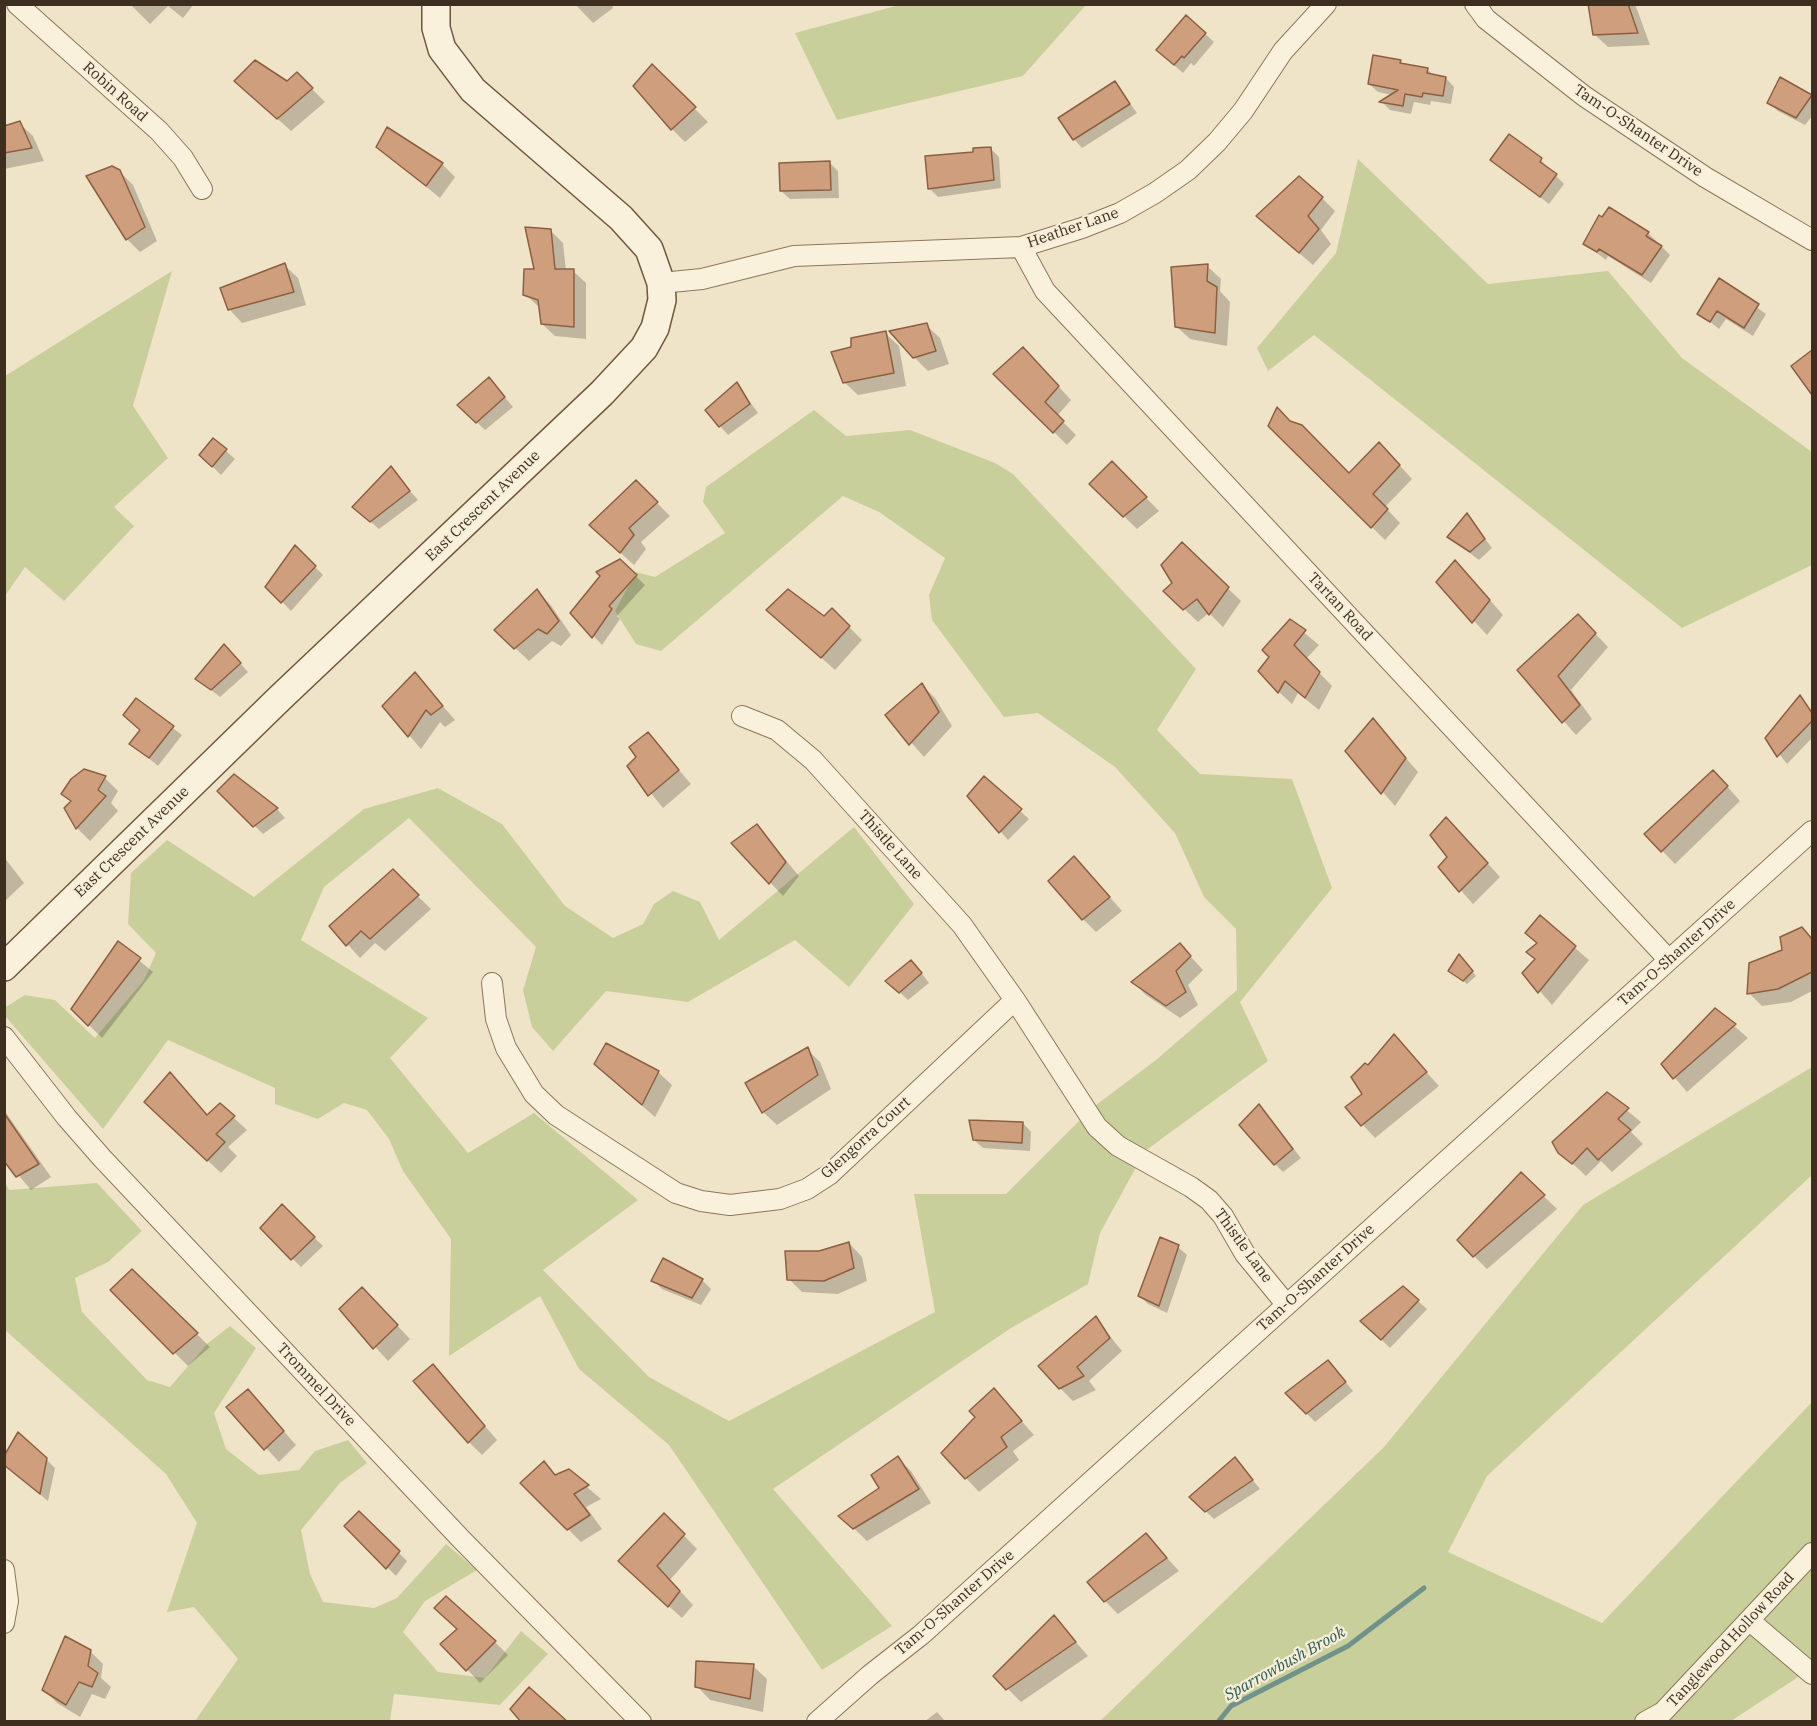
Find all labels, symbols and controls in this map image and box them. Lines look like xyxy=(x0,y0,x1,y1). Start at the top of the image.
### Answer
street label: Robin Road xyxy=(79,58,151,126)
street label: Tam-O-Shanter Drive xyxy=(1570,81,1706,181)
street label: Heather Lane xyxy=(1025,204,1121,252)
street label: East Crescent Avenue xyxy=(422,447,544,565)
street label: Tartan Road xyxy=(1304,569,1376,645)
street label: East Crescent Avenue xyxy=(71,783,193,901)
street label: Thistle Lane xyxy=(854,807,926,883)
street label: Tam-O-Shanter Drive xyxy=(1615,896,1739,1010)
street label: Glengorra Court xyxy=(818,1093,914,1183)
street label: Thistle Lane xyxy=(1210,1205,1276,1287)
street label: Tam-O-Shanter Drive xyxy=(1254,1221,1378,1335)
street label: Trommel Drive xyxy=(273,1340,359,1430)
street label: Tam-O-Shanter Drive xyxy=(892,1546,1018,1660)
street label: Tanglewood Hollow Road xyxy=(1664,1569,1798,1711)
water label: Sparrowbush Brook xyxy=(1221,1623,1349,1705)

